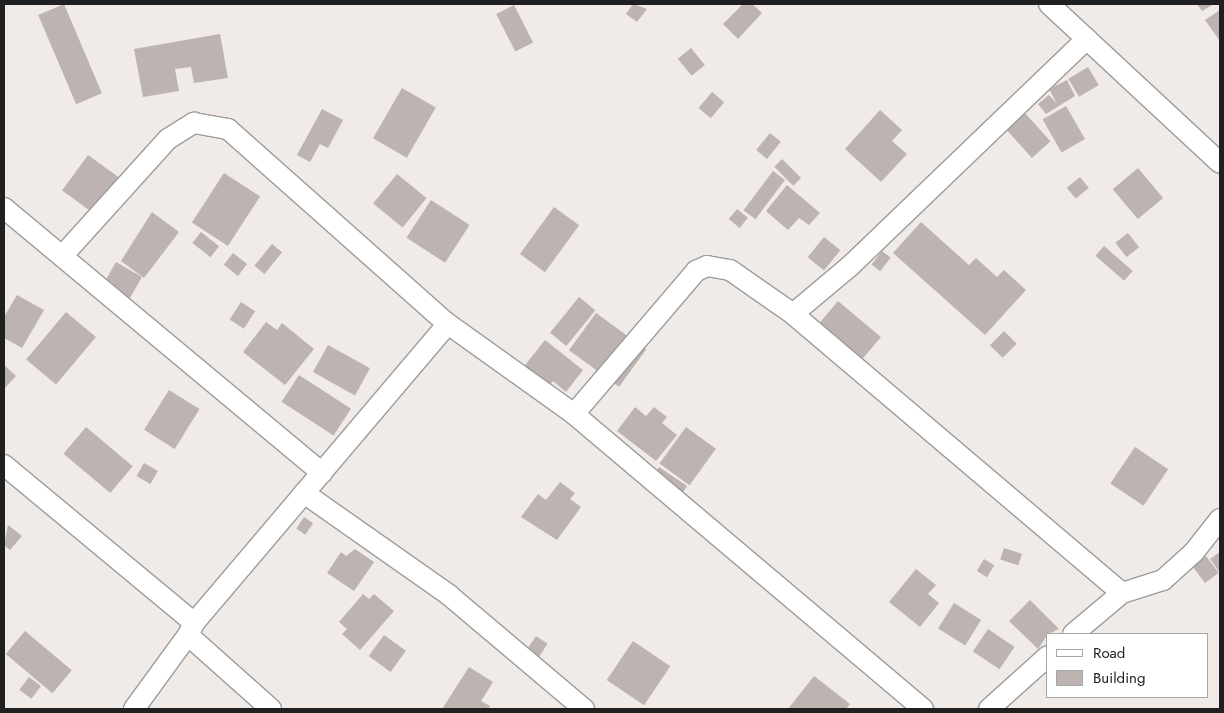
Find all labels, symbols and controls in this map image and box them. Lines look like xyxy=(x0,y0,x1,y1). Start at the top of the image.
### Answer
legend xyxy=(1046,633,1209,698)
text: Road xyxy=(1093,642,1125,664)
text: Building xyxy=(1093,667,1145,689)

